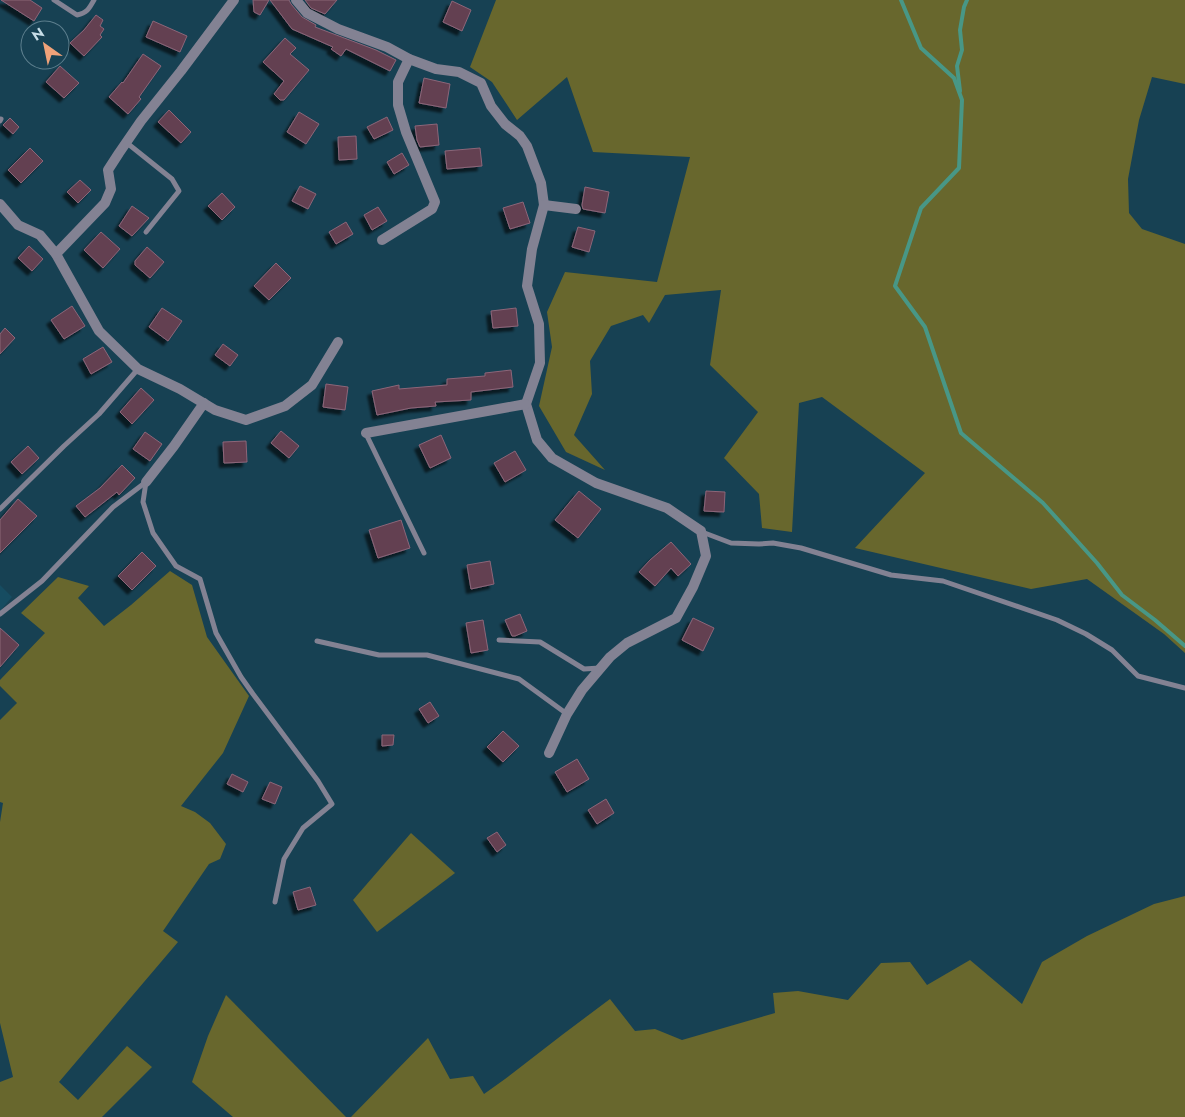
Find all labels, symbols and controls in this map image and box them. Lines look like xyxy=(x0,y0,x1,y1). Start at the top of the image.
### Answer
north arrow xyxy=(20,20,70,70)
text: N xyxy=(28,23,48,46)

